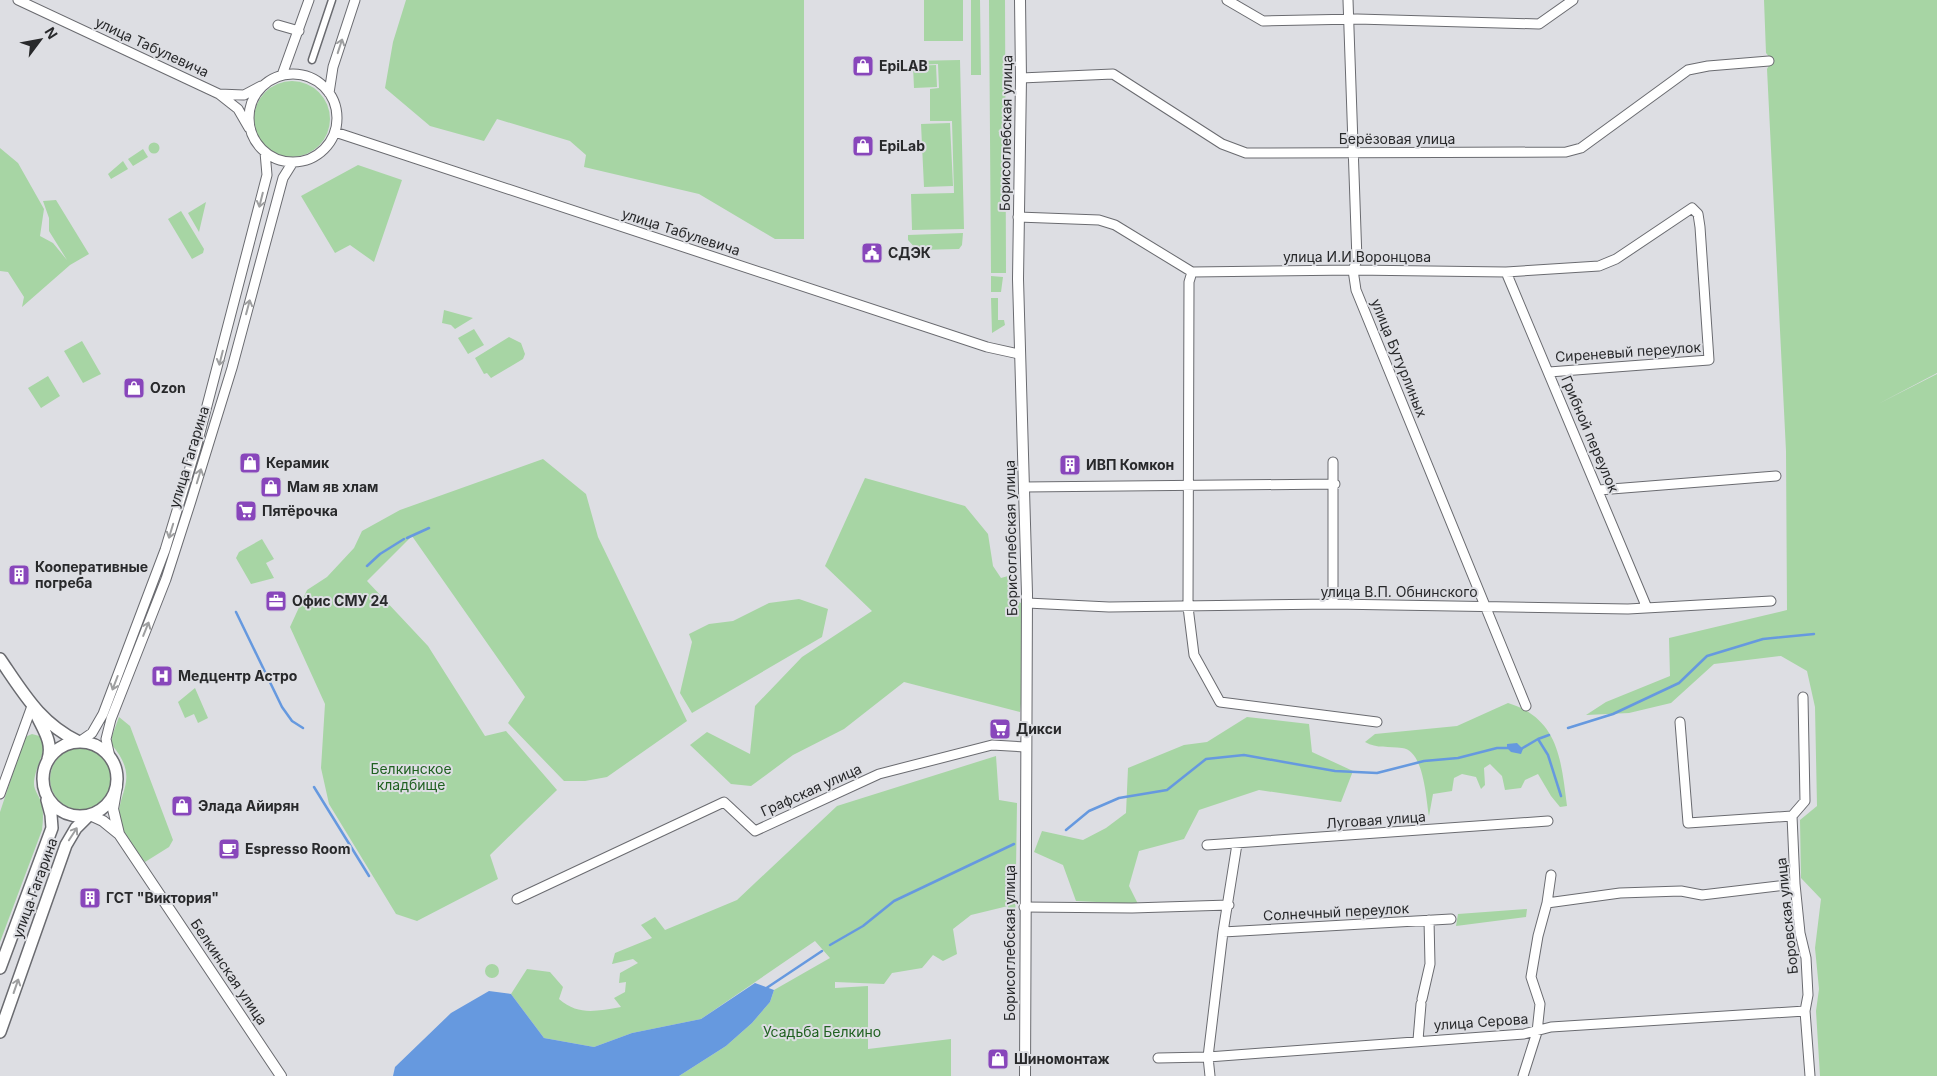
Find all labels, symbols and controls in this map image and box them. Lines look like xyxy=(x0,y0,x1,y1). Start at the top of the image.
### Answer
street label: улица Табулевича xyxy=(93,13,212,80)
north arrow xyxy=(15,15,65,65)
text: N xyxy=(41,24,61,42)
one-way arrow xyxy=(336,39,345,54)
shop icon: EpiLAB xyxy=(851,54,875,78)
street label: Борисоглебская улица xyxy=(996,55,1015,211)
place label: EpiLAB xyxy=(879,57,928,74)
street label: Берёзовая улица xyxy=(1339,130,1455,147)
shop icon: EpiLab xyxy=(851,134,875,158)
place label: EpiLab xyxy=(879,137,925,154)
one-way arrow xyxy=(255,192,265,208)
street label: улица Табулевича xyxy=(620,204,743,259)
public building icon: СДЭК xyxy=(860,241,884,265)
place label: СДЭК xyxy=(888,244,931,261)
street label: улица И.И.Воронцова xyxy=(1283,248,1431,265)
street label: улица Бутурлиных xyxy=(1368,296,1431,420)
one-way arrow xyxy=(244,299,254,315)
street label: Сиреневый переулок xyxy=(1554,338,1702,365)
one-way arrow xyxy=(216,349,225,365)
street label: Грибной переулок xyxy=(1558,373,1623,495)
shop icon: Ozon xyxy=(122,376,146,400)
place label: Ozon xyxy=(150,379,186,396)
street label: улица Гагарина xyxy=(165,404,212,510)
shop icon: Керамик xyxy=(238,451,262,475)
building icon: ИВП Комкон xyxy=(1058,453,1082,477)
place label: Керамик xyxy=(266,454,330,471)
place label: ИВП Комкон xyxy=(1086,456,1174,473)
street label: Борисоглебская улица xyxy=(1001,460,1020,616)
one-way arrow xyxy=(195,468,204,484)
shop icon: Мам яв хлам xyxy=(259,475,283,499)
place label: Мам яв хлам xyxy=(287,478,378,495)
supermarket icon: Пятёрочка xyxy=(234,499,258,523)
place label: Пятёрочка xyxy=(262,502,338,519)
one-way arrow xyxy=(165,522,175,538)
place label: Кооперативные погреба xyxy=(35,558,148,591)
building icon: Кооперативные погреба xyxy=(7,563,31,587)
street label: улица В.П. Обнинского xyxy=(1320,583,1478,600)
office icon: Офис СМУ 24 xyxy=(264,589,288,613)
place label: Офис СМУ 24 xyxy=(292,592,389,609)
one-way arrow xyxy=(142,622,151,637)
hospital icon: Медцентр Астро xyxy=(150,664,174,688)
place label: Медцентр Астро xyxy=(178,667,298,684)
one-way arrow xyxy=(110,675,119,690)
supermarket icon: Дикси xyxy=(988,717,1012,741)
place label: Дикси xyxy=(1016,720,1062,737)
park label: Белкинское кладбище xyxy=(370,760,452,793)
street label: Графская улица xyxy=(758,760,864,819)
shop icon: Элада Айирян xyxy=(170,794,194,818)
place label: Элада Айирян xyxy=(198,797,299,814)
street label: Луговая улица xyxy=(1326,808,1426,831)
one-way arrow xyxy=(68,827,78,841)
street label: улица Гагарина xyxy=(8,835,61,940)
cafe icon: Espresso Room xyxy=(217,837,241,861)
place label: Espresso Room xyxy=(245,840,350,857)
street label: Боровская улица xyxy=(1772,857,1801,975)
street label: Борисоглебская улица xyxy=(1001,865,1018,1021)
building icon: ГСТ "Виктория" xyxy=(78,886,102,910)
place label: ГСТ "Виктория" xyxy=(106,889,219,906)
street label: Солнечный переулок xyxy=(1262,899,1410,924)
street label: Белкинская улица xyxy=(188,915,271,1028)
one-way arrow xyxy=(12,978,21,994)
street label: улица Серова xyxy=(1433,1010,1529,1033)
park label: Усадьба Белкино xyxy=(763,1023,881,1040)
shop icon: Шиномонтаж xyxy=(986,1047,1010,1071)
place label: Шиномонтаж xyxy=(1014,1050,1110,1067)

